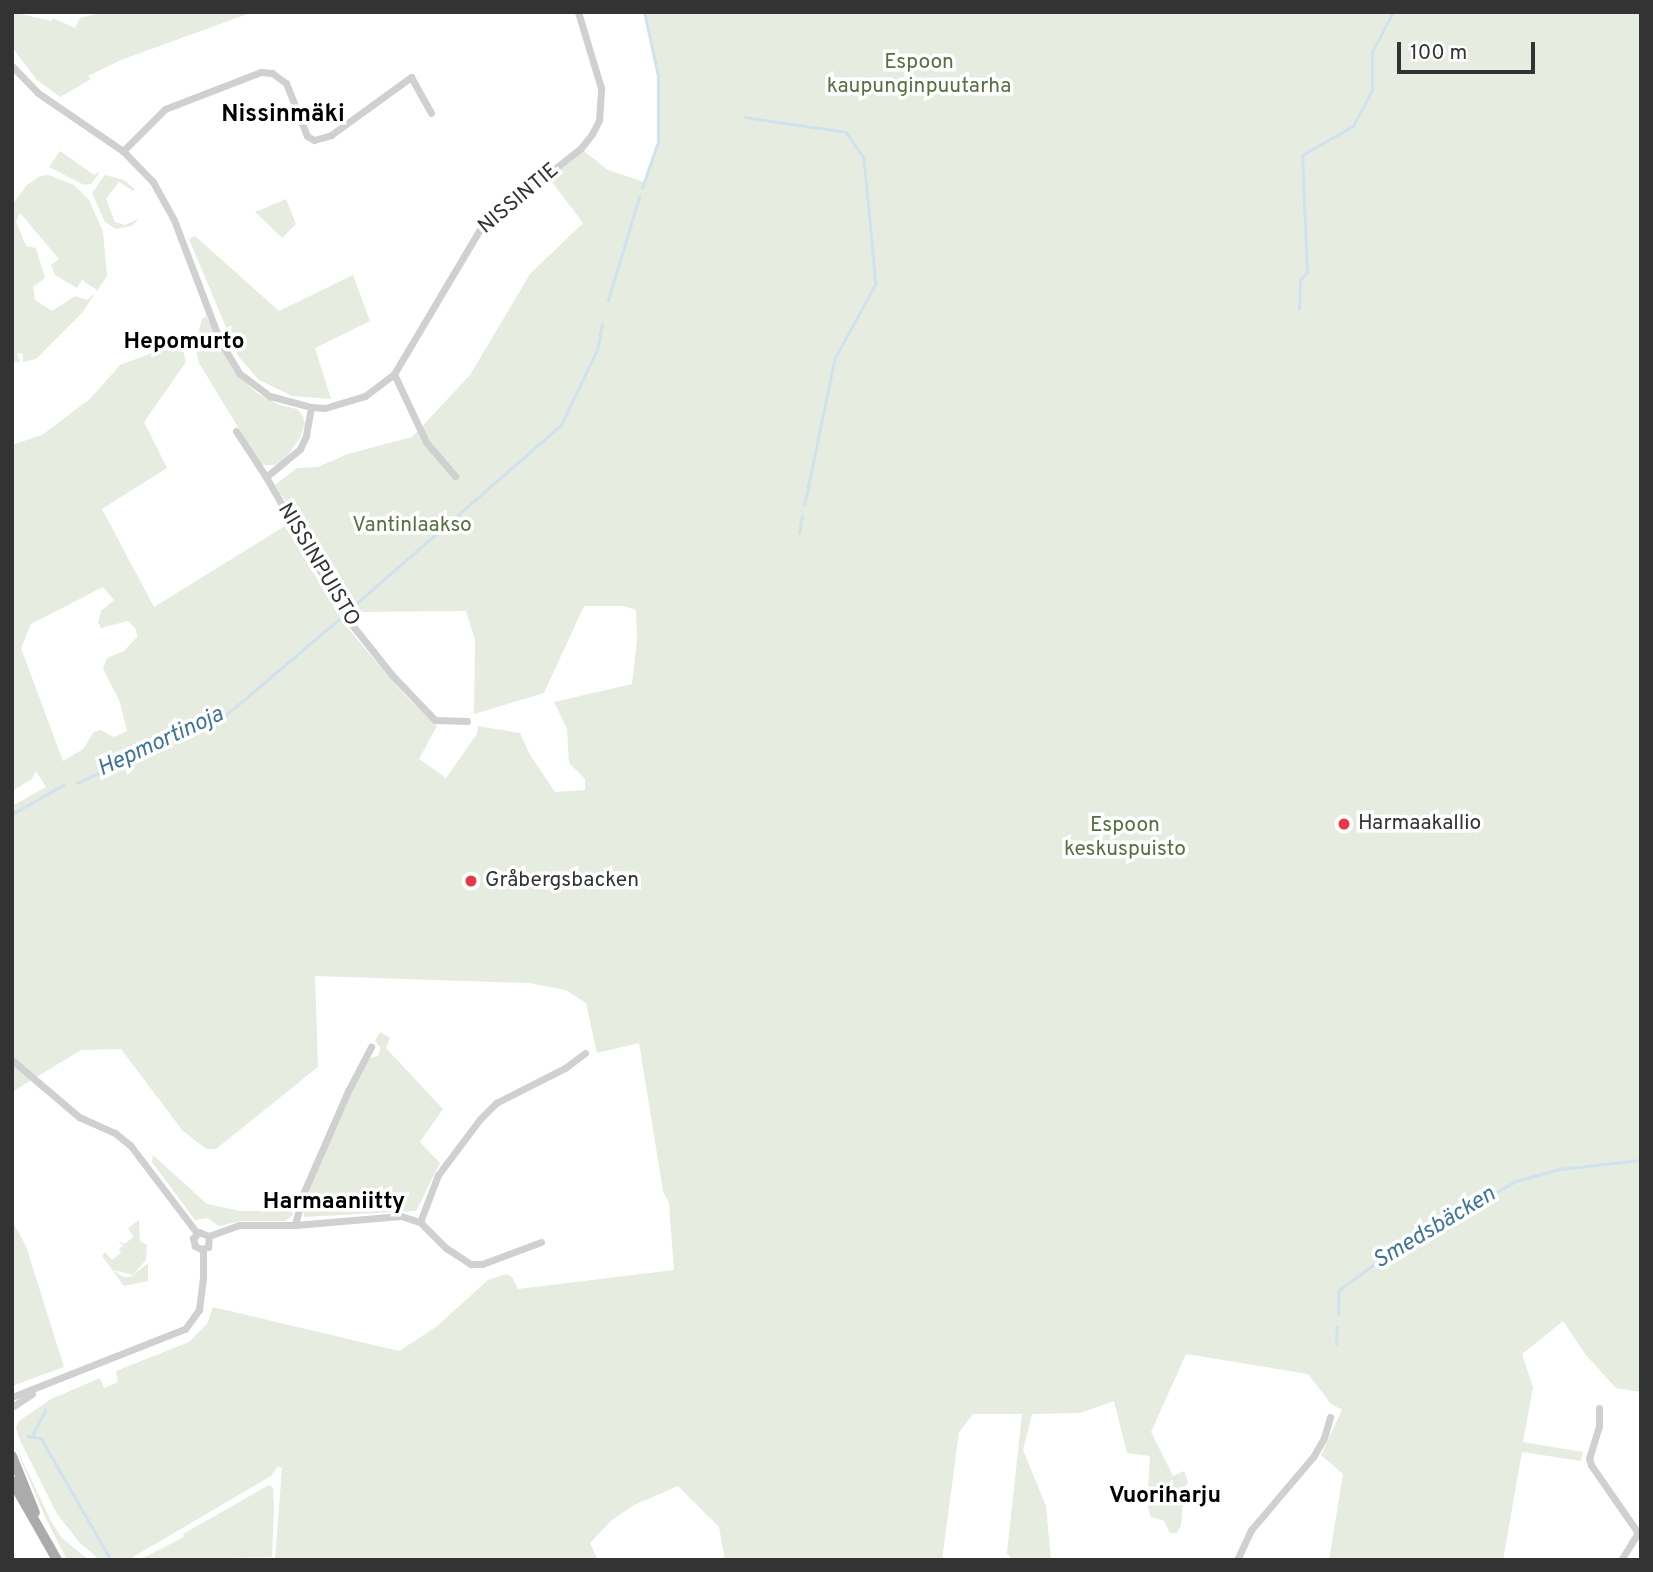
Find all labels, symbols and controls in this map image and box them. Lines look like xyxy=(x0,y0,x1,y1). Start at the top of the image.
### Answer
scale bar xyxy=(1401,28,1539,72)
text: 100 m xyxy=(1410,40,1467,67)
park label: Espoon kaupunginpuutarha xyxy=(827,50,1011,100)
district label: Nissinmäki xyxy=(221,102,345,130)
street label: NISSINTIE xyxy=(474,158,564,240)
district label: Hepomurto xyxy=(123,329,245,357)
street label: NISSINPUISTO xyxy=(271,499,365,631)
park label: Vantinlaakso xyxy=(352,513,472,539)
water label: Hepmortinoja xyxy=(94,702,228,784)
place label: Harmaakallio xyxy=(1358,811,1481,837)
park label: Espoon keskuspuisto xyxy=(1064,813,1186,863)
marker: Harmaakallio xyxy=(1336,816,1352,832)
place label: Gråbergsbacken xyxy=(485,868,639,894)
marker: Gråbergsbacken xyxy=(463,873,479,889)
water label: Smedsbäcken xyxy=(1369,1182,1501,1276)
district label: Harmaaniitty xyxy=(263,1189,405,1217)
district label: Vuoriharju xyxy=(1109,1483,1221,1511)

